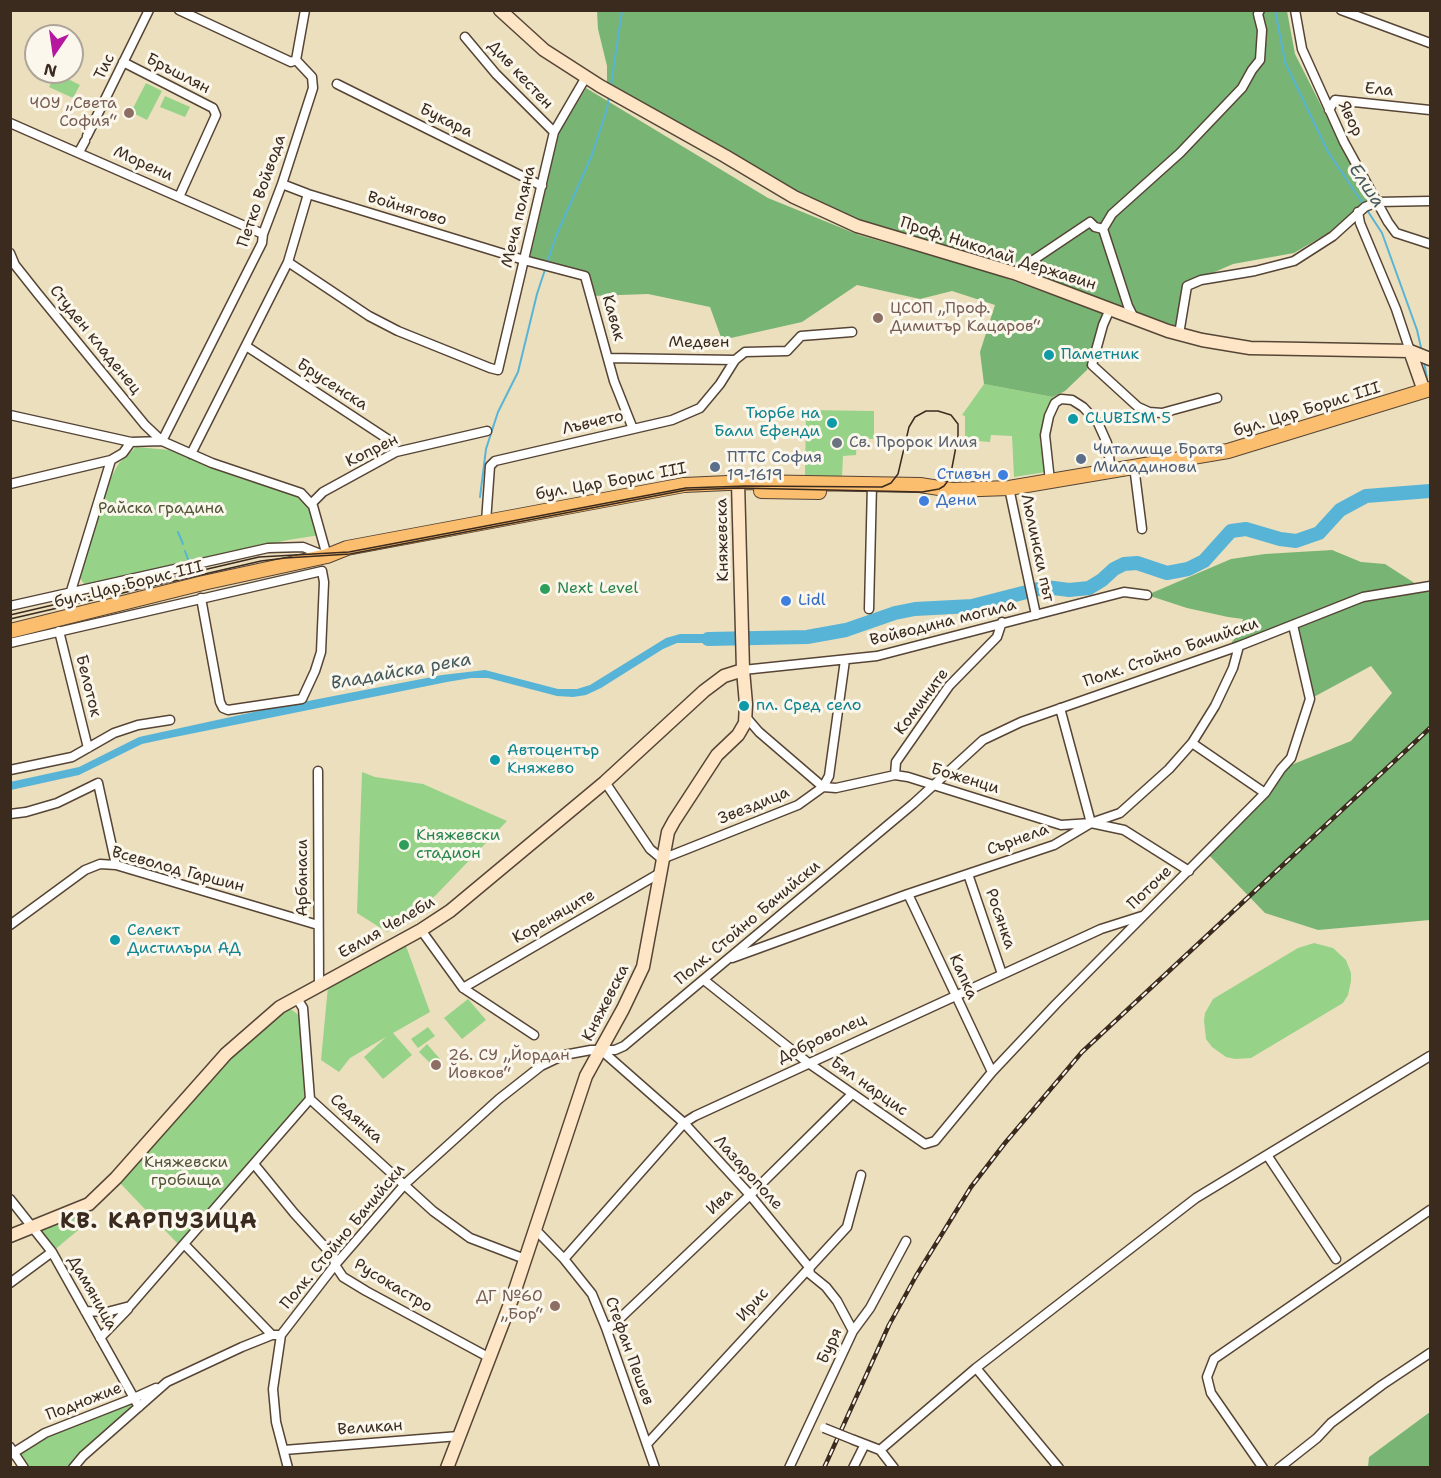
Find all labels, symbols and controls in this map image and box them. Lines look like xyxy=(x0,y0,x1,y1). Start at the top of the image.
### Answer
north arrow xyxy=(24,24,84,84)
street label: Див кестен xyxy=(483,37,557,113)
street label: Бръшлян xyxy=(143,50,213,98)
street label: Тис xyxy=(91,51,119,83)
text: N xyxy=(42,58,59,82)
street label: Ела xyxy=(1364,79,1394,101)
place label: ЧОУ „Света София“ xyxy=(30,94,117,132)
street label: Явор xyxy=(1333,98,1367,140)
street label: Букара xyxy=(416,100,476,142)
marker: ЧОУ „Света София“ xyxy=(122,106,136,120)
street label: Петко Войвода xyxy=(234,132,290,250)
street label: Морени xyxy=(110,142,176,186)
water label: Елша xyxy=(1344,160,1388,212)
street label: Меча поляна xyxy=(498,164,540,270)
street label: Войнягово xyxy=(365,188,449,230)
street label: Проф. Николай Державин xyxy=(898,213,1098,295)
street label: Студен кладенец xyxy=(45,281,145,399)
street label: Кавак xyxy=(597,293,629,343)
place label: ЦСОП „Проф. Димитър Кацаров“ xyxy=(890,299,1041,337)
marker: ЦСОП „Проф. Димитър Кацаров“ xyxy=(871,311,885,325)
street label: Медвен xyxy=(668,333,730,353)
place label: Паметник xyxy=(1061,345,1139,365)
marker: Паметник xyxy=(1042,348,1056,362)
street label: Брусенска xyxy=(293,355,371,415)
street label: бул. Цар Борис III xyxy=(1231,378,1383,442)
place label: Тюрбе на Бали Ефенди xyxy=(714,404,820,442)
street label: Лъвчето xyxy=(560,407,626,439)
place label: CLUBISM 5 xyxy=(1085,409,1171,429)
marker: CLUBISM 5 xyxy=(1066,412,1080,426)
marker: Тюрбе на Бали Ефенди xyxy=(825,416,839,430)
street label: Копрен xyxy=(343,430,401,472)
place label: Св. Пророк Илия xyxy=(849,433,978,453)
marker: Св. Пророк Илия xyxy=(830,436,844,450)
place label: Читалище Братя Миладинови xyxy=(1093,440,1223,478)
place label: ПТТС София 19-1619 xyxy=(727,448,822,486)
marker: Читалище Братя Миладинови xyxy=(1074,452,1088,466)
street label: бул. Цар Борис III xyxy=(534,459,688,505)
marker: ПТТС София 19-1619 xyxy=(708,460,722,474)
place label: Стивън xyxy=(937,465,991,485)
marker: Стивън xyxy=(996,468,1010,482)
place label: Дени xyxy=(936,491,977,511)
street label: Люлински път xyxy=(1016,492,1058,604)
marker: Дени xyxy=(917,494,931,508)
street label: Княжевска xyxy=(713,498,733,582)
park label: Райска градина xyxy=(98,499,224,519)
street label: бул. Цар Борис III xyxy=(53,557,205,613)
place label: Next Level xyxy=(557,579,638,599)
marker: Next Level xyxy=(538,582,552,596)
place label: Lidl xyxy=(798,591,826,611)
marker: Lidl xyxy=(779,594,793,608)
street label: Войводина могила xyxy=(868,596,1018,650)
street label: Полк. Стойно Бачийски xyxy=(1081,614,1261,692)
water label: Владайска река xyxy=(329,649,473,695)
street label: Белоток xyxy=(71,653,105,719)
street label: Комините xyxy=(891,665,953,739)
place label: пл. Сред село xyxy=(756,696,861,716)
marker: пл. Сред село xyxy=(737,699,751,713)
place label: Автоцентър Княжево xyxy=(507,741,599,779)
marker: Автоцентър Княжево xyxy=(488,753,502,767)
street label: Боженци xyxy=(928,760,1002,798)
street label: Звездица xyxy=(716,783,792,829)
street label: Сърнела xyxy=(984,820,1052,860)
place label: Княжевски стадион xyxy=(416,826,500,864)
marker: Княжевски стадион xyxy=(397,838,411,852)
street label: Арбанаси xyxy=(293,839,313,917)
street label: Всеволод Гаршин xyxy=(110,843,246,897)
street label: Полк. Стойно Бачийски xyxy=(671,857,825,989)
street label: Поточе xyxy=(1124,862,1176,914)
street label: Кореняците xyxy=(509,886,599,948)
street label: Росянка xyxy=(981,886,1019,952)
street label: Евлия Челеби xyxy=(335,893,439,963)
place label: Селект Дистилъри АД xyxy=(127,921,241,959)
marker: Селект Дистилъри АД xyxy=(108,933,122,947)
street label: Капка xyxy=(945,951,981,1003)
street label: Княжевска xyxy=(578,961,634,1045)
street label: Доброволец xyxy=(775,1010,869,1068)
place label: 26. СУ „Йордан Йовков“ xyxy=(448,1046,570,1084)
street label: Бял нарцис xyxy=(827,1053,911,1121)
marker: 26. СУ „Йордан Йовков“ xyxy=(429,1058,443,1072)
street label: Седянка xyxy=(326,1090,386,1148)
street label: Лазарополе xyxy=(710,1132,786,1214)
park label: Княжевски гробища xyxy=(144,1153,228,1191)
street label: Полк. Стойно Бачийски xyxy=(277,1160,409,1314)
street label: Ива xyxy=(703,1185,737,1219)
district label: КВ. КАРПУЗИЦА xyxy=(60,1209,258,1235)
street label: Дамяница xyxy=(63,1252,121,1334)
street label: Русокастро xyxy=(350,1255,436,1317)
street label: Ирис xyxy=(733,1284,773,1326)
place label: ДГ №60 „Бор“ xyxy=(476,1287,543,1325)
street label: Стефан Пешев xyxy=(601,1294,657,1408)
marker: ДГ №60 „Бор“ xyxy=(548,1299,562,1313)
street label: Буря xyxy=(813,1325,847,1367)
street label: Подножие xyxy=(43,1379,125,1425)
street label: Великан xyxy=(337,1416,403,1440)

